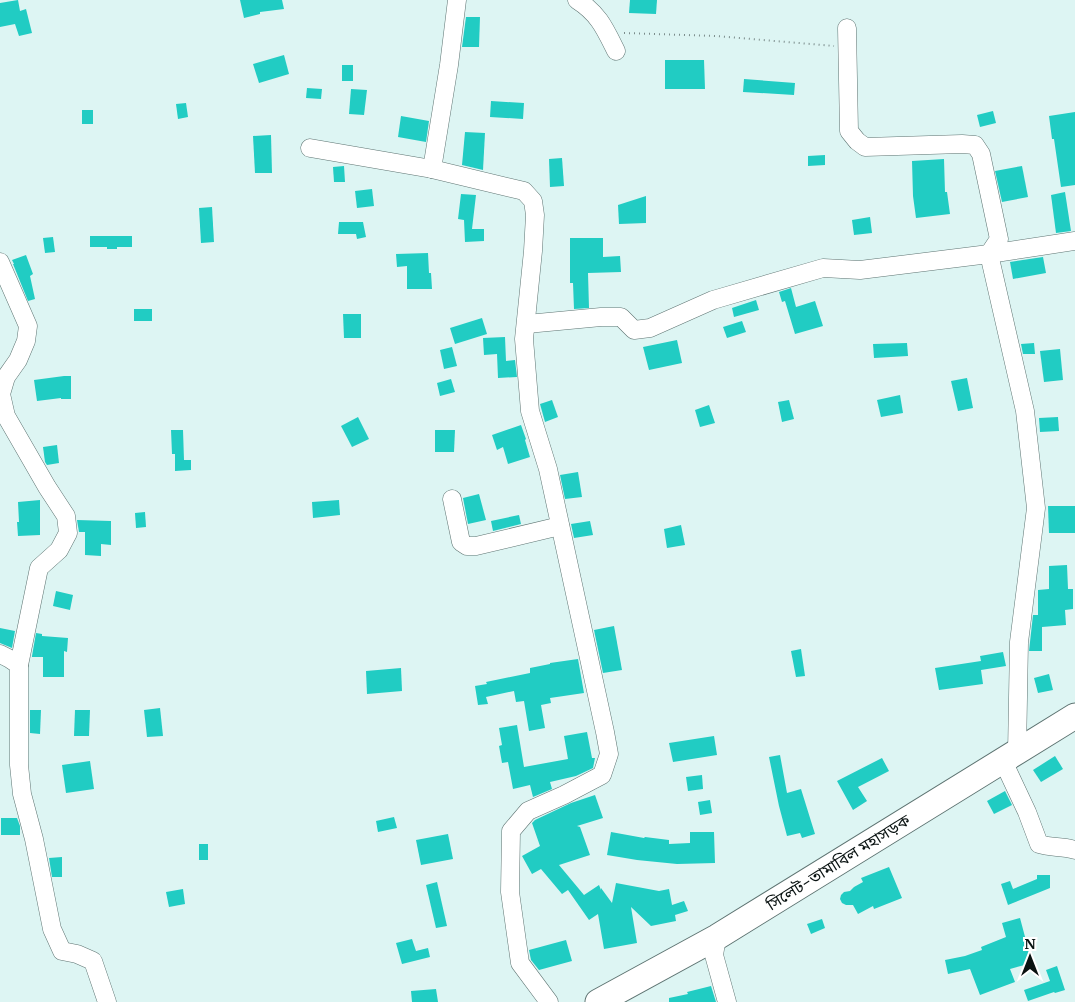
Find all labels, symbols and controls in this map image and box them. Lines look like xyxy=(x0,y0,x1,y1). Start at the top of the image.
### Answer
street label: সিলেট-তামাবিল মহাসড়ক xyxy=(762,809,914,915)
north arrow xyxy=(1005,932,1055,982)
text: N xyxy=(1024,935,1036,953)

